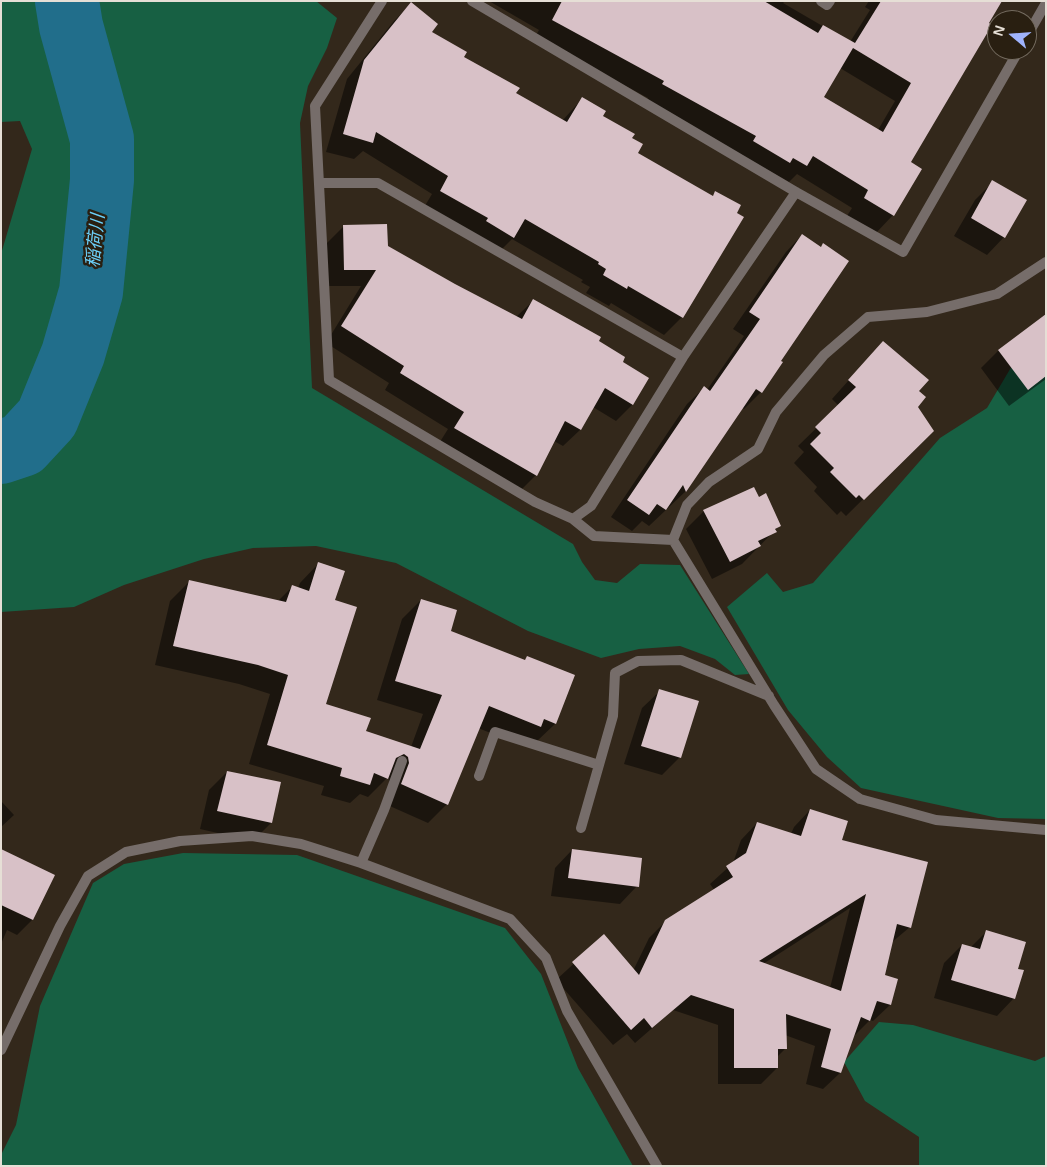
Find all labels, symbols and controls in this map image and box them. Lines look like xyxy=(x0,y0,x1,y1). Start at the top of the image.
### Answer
north arrow xyxy=(987,10,1037,60)
text: N xyxy=(990,23,1008,38)
water label: 稲荷川 xyxy=(82,213,110,269)

